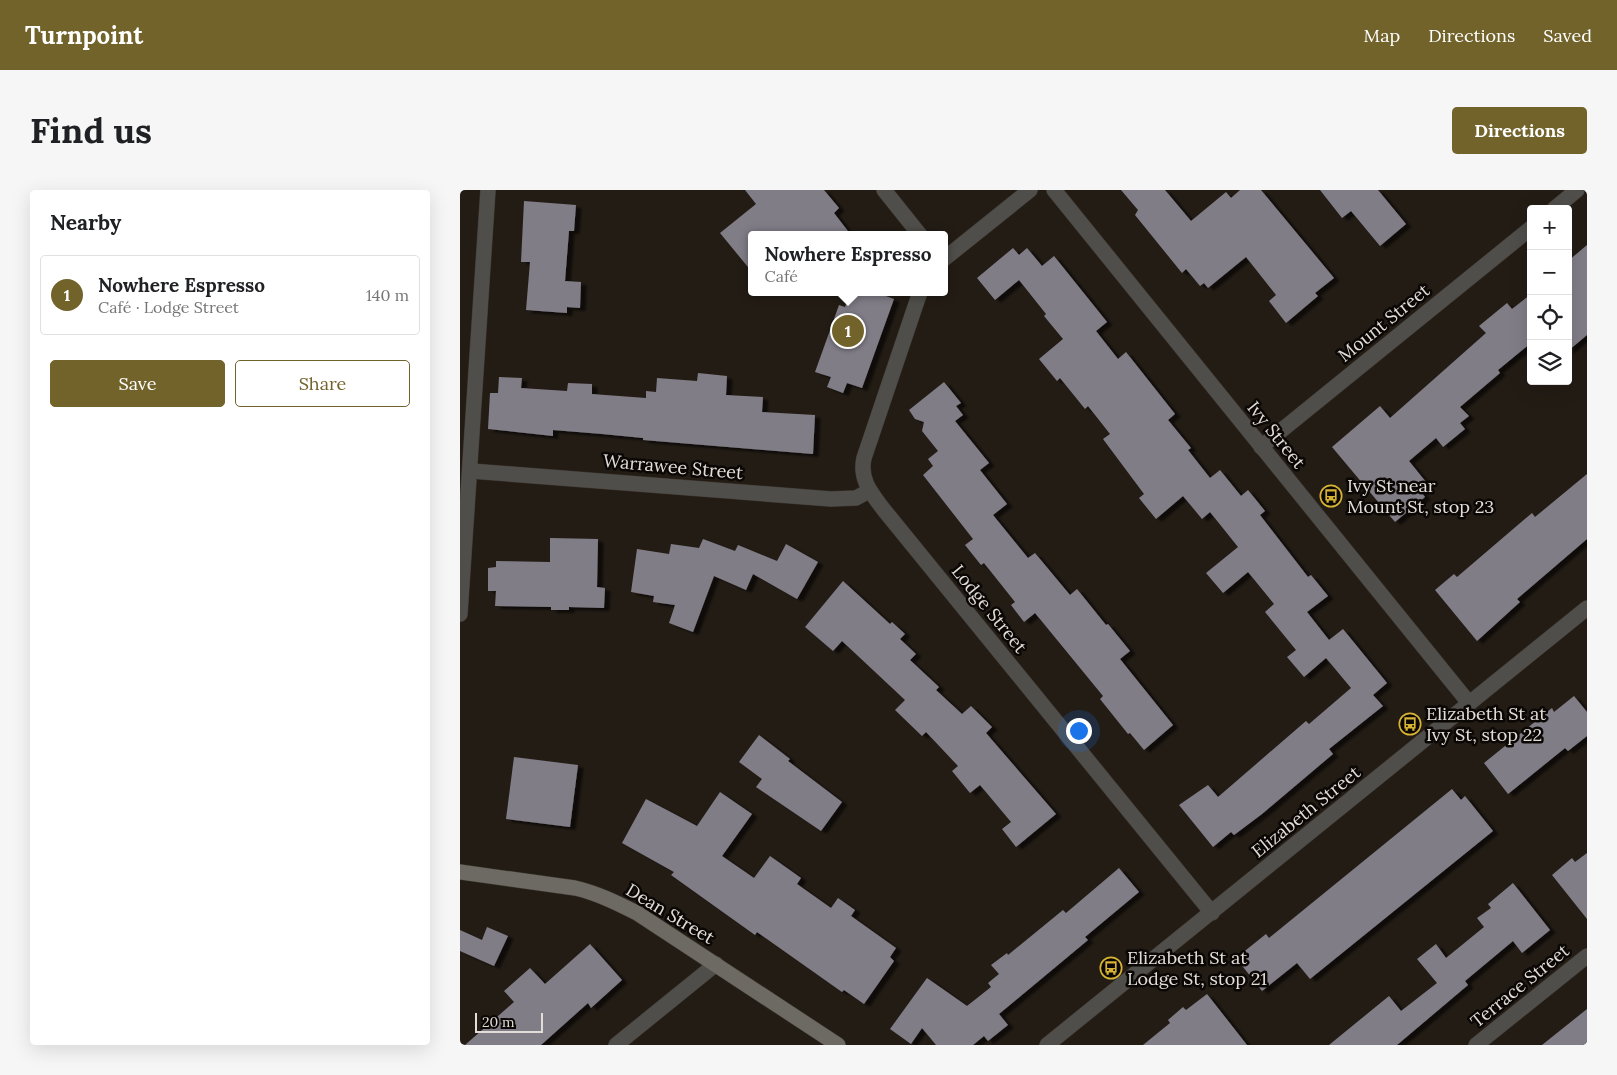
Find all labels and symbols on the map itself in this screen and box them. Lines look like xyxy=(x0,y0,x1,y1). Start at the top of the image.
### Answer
street label: Mount Street xyxy=(1333,279,1434,367)
pin: 1 xyxy=(832,312,864,350)
street label: Ivy Street xyxy=(1242,396,1311,473)
street label: Warrawee Street xyxy=(602,449,744,484)
place label: Ivy St near Mount St, stop 23 xyxy=(1347,474,1494,518)
bus stop icon: Ivy St near Mount St, stop 23 xyxy=(1319,484,1343,508)
street label: Lodge Street xyxy=(947,560,1032,658)
place label: Elizabeth St at Ivy St, stop 22 xyxy=(1426,702,1546,746)
bus stop icon: Elizabeth St at Ivy St, stop 22 xyxy=(1398,712,1422,736)
your location xyxy=(1066,718,1092,744)
street label: Elizabeth Street xyxy=(1247,761,1365,862)
street label: Dean Street xyxy=(622,878,719,949)
street label: Terrace Street xyxy=(1466,939,1574,1032)
place label: Elizabeth St at Lodge St, stop 21 xyxy=(1127,946,1267,990)
bus stop icon: Elizabeth St at Lodge St, stop 21 xyxy=(1099,956,1123,980)
scale bar xyxy=(475,1010,542,1033)

